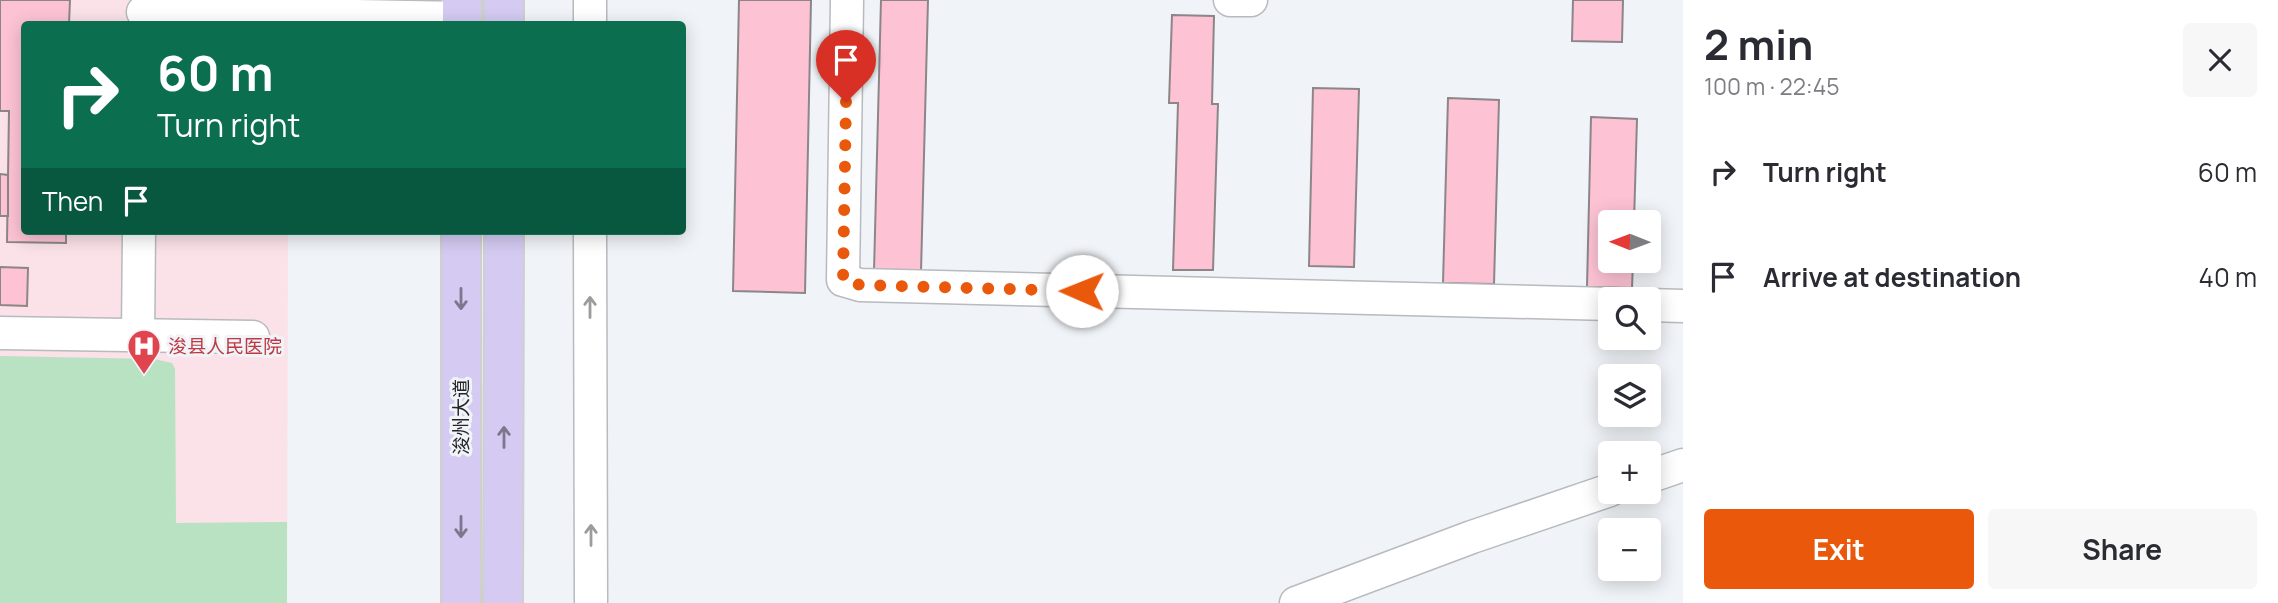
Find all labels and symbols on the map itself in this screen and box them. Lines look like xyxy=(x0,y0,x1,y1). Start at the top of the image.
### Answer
pin xyxy=(816,30,876,102)
north arrow xyxy=(1598,210,1661,273)
position arrow xyxy=(1045,254,1119,328)
one-way arrow xyxy=(454,287,468,310)
one-way arrow xyxy=(583,296,597,319)
hospital icon: 浚县人民医院 xyxy=(125,327,163,376)
place label: 浚县人民医院 xyxy=(168,333,282,359)
street label: 浚州大道 xyxy=(448,379,474,455)
one-way arrow xyxy=(497,426,511,449)
one-way arrow xyxy=(454,515,468,538)
one-way arrow xyxy=(584,524,598,547)

